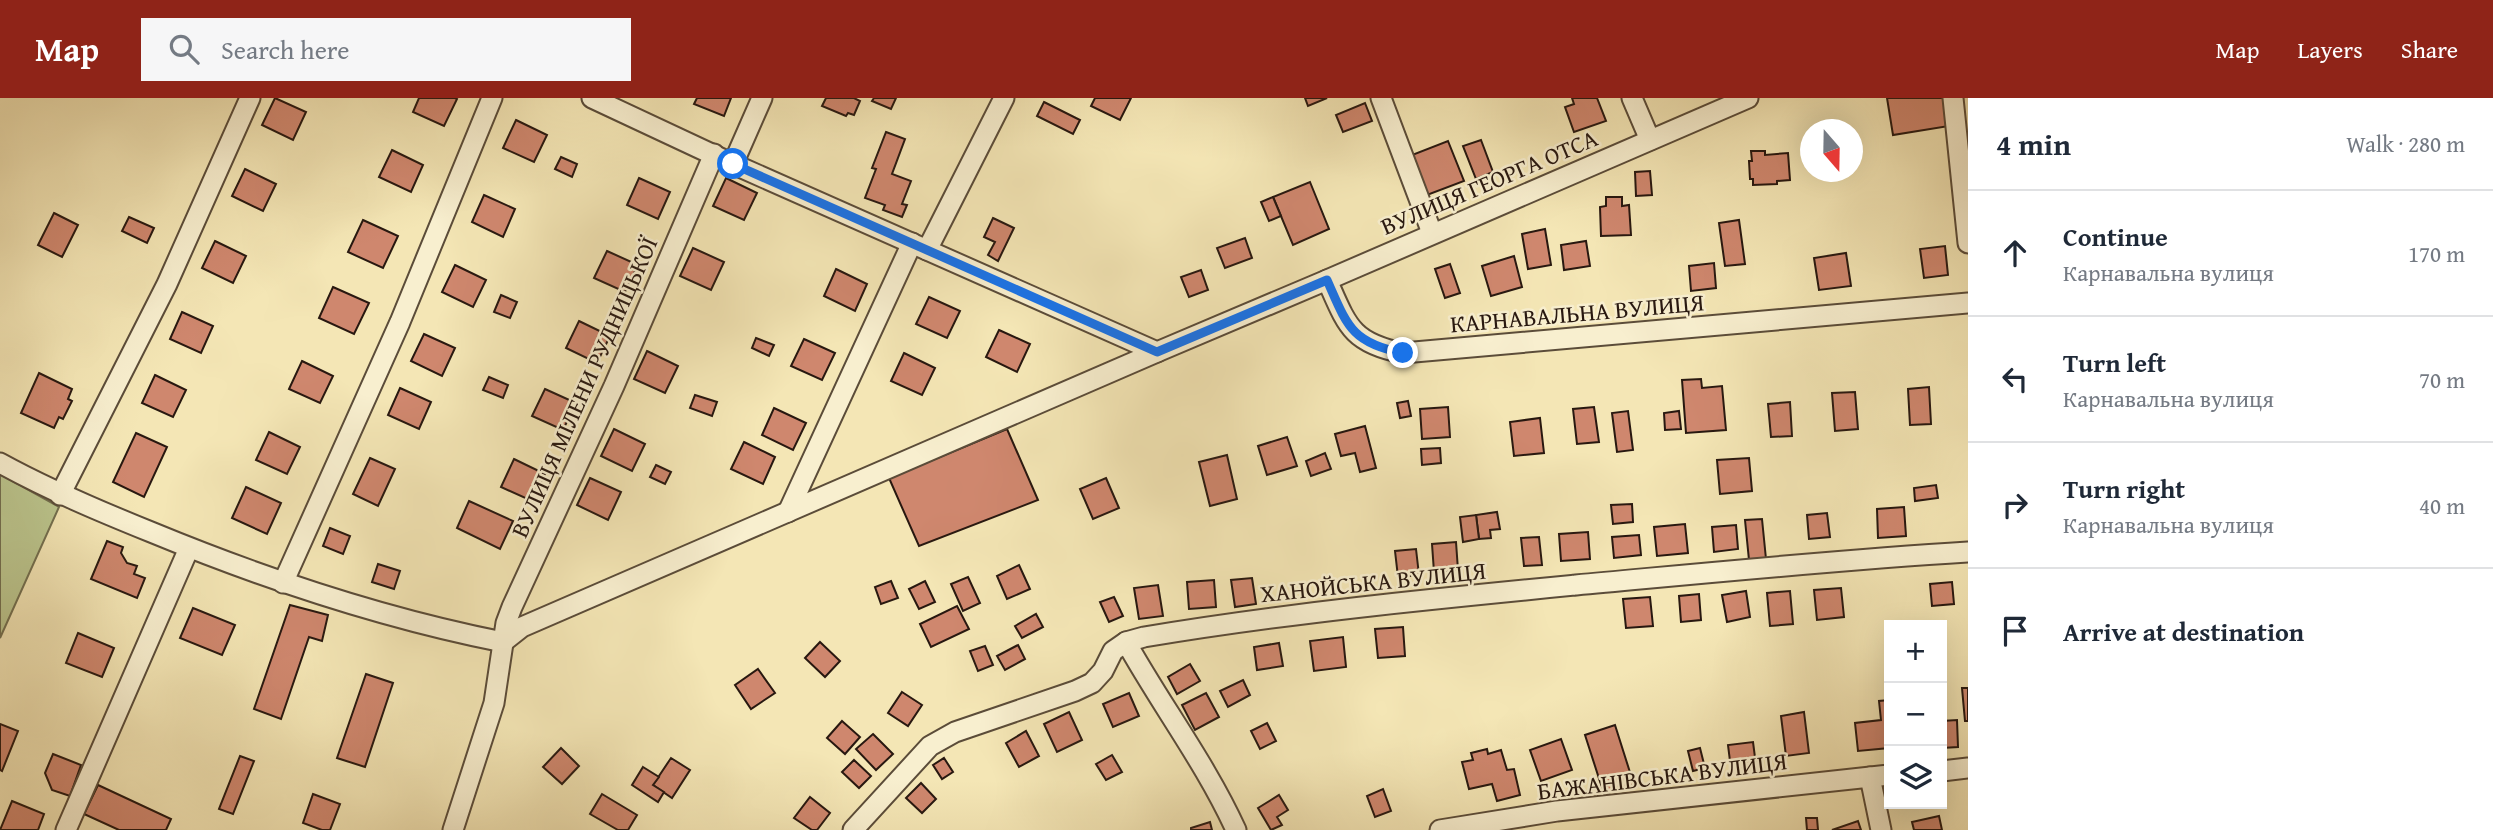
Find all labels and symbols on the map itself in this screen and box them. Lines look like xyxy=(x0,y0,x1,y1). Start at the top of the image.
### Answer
north arrow xyxy=(1800,119,1863,182)
street label: ВУЛИЦЯ ГЕОРГА ОТСА xyxy=(1375,120,1603,244)
route start xyxy=(717,148,748,179)
street label: ВУЛИЦЯ МІЛЕНИ РУДНИЦЬКОЇ xyxy=(502,230,667,543)
street label: КАРНАВАЛЬНА ВУЛИЦЯ xyxy=(1449,284,1705,342)
route end xyxy=(1387,337,1418,368)
street label: ХАНОЙСЬКА ВУЛИЦЯ xyxy=(1259,553,1487,611)
street label: БАЖАНІВСЬКА ВУЛИЦЯ xyxy=(1535,743,1789,809)

